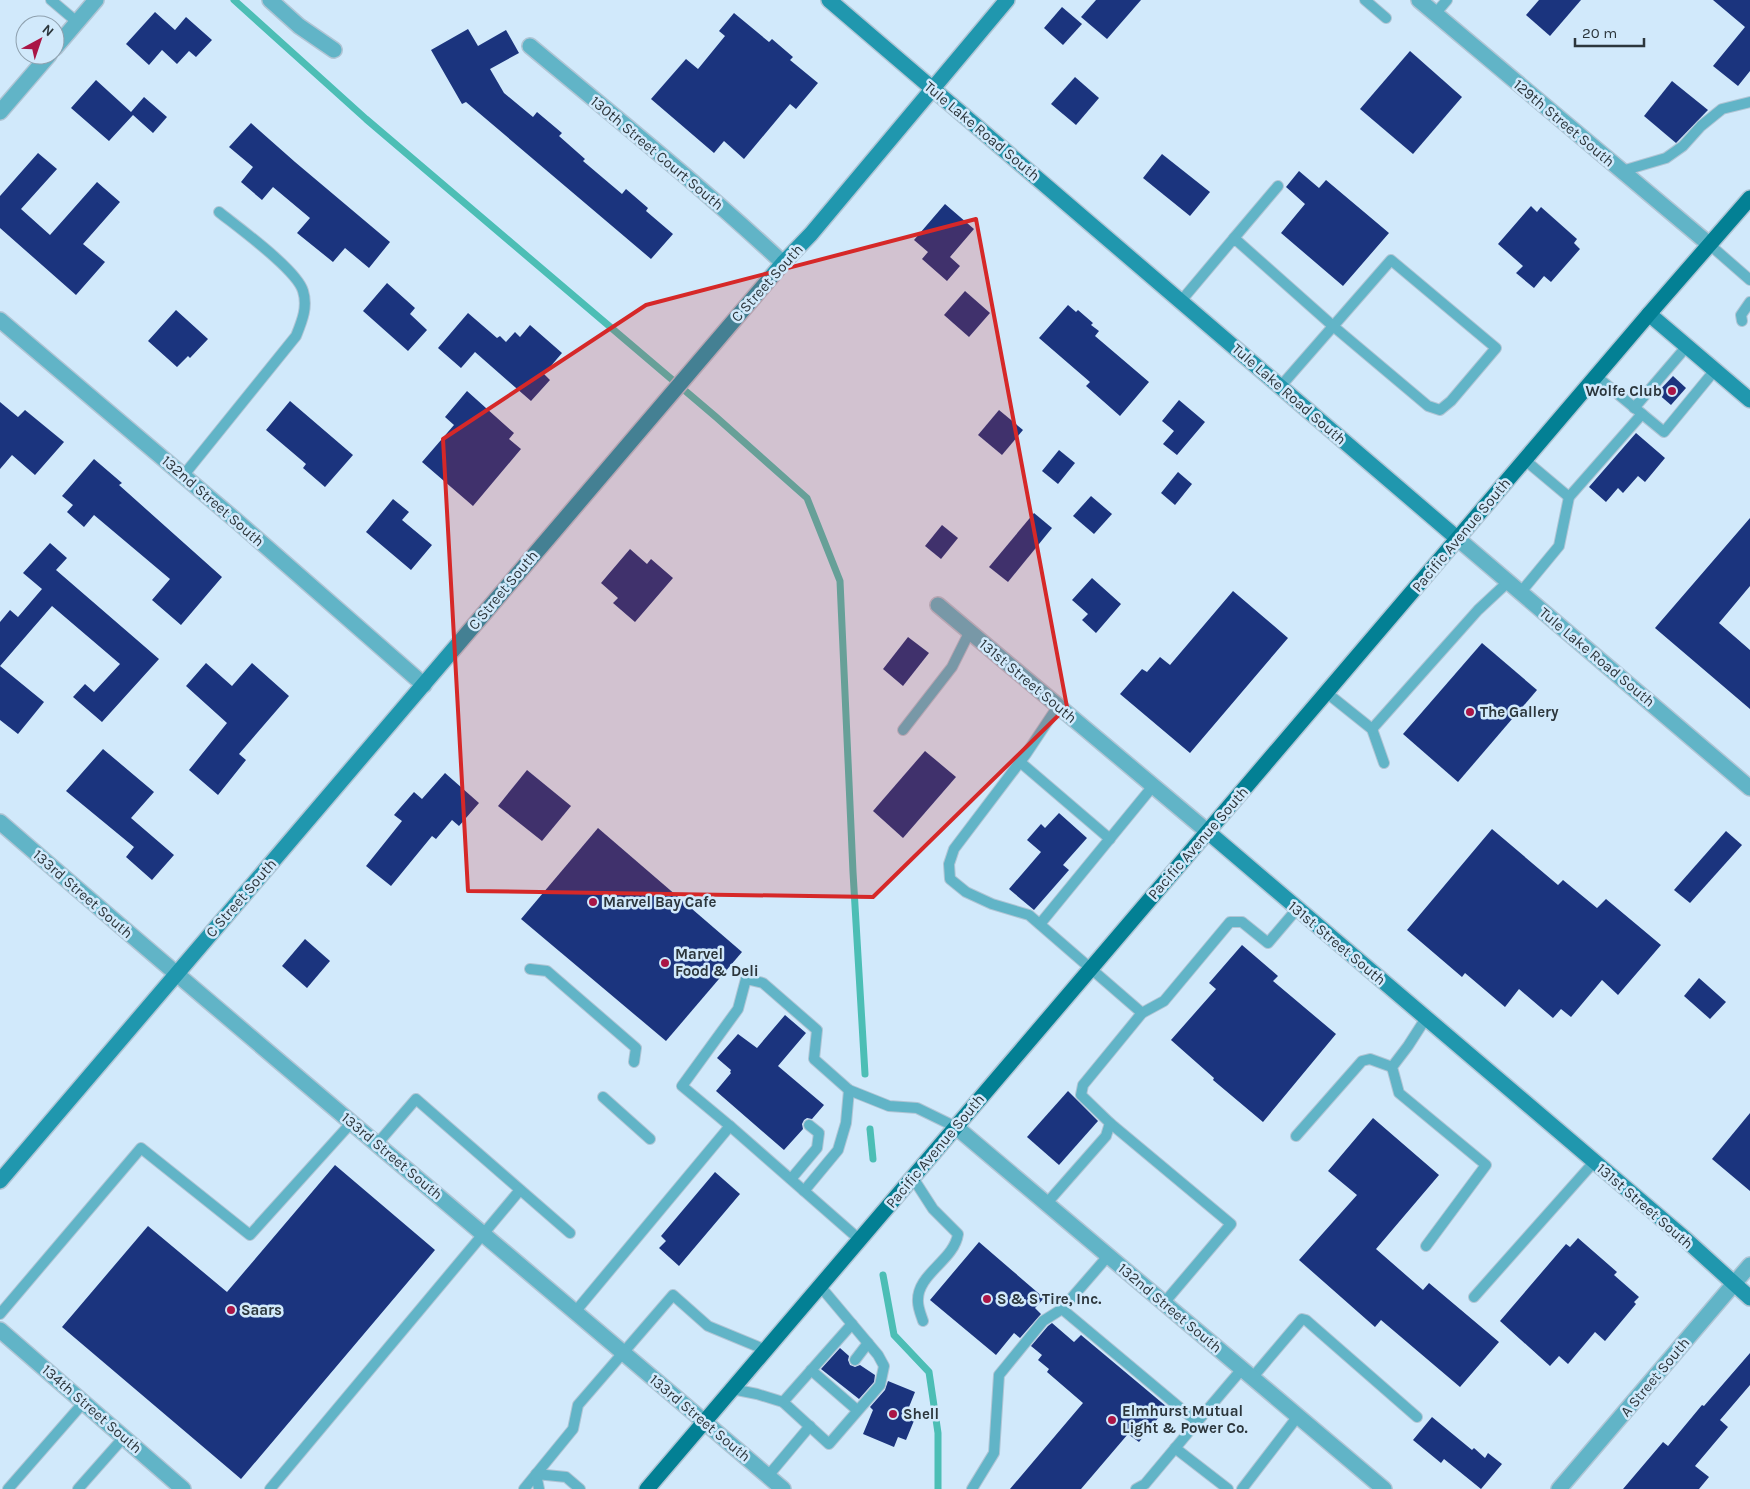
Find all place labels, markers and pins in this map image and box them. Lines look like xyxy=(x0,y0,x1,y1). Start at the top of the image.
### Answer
place label: Wolfe Club xyxy=(1585,382,1662,400)
marker: Wolfe Club xyxy=(1666,385,1678,397)
place label: The Gallery xyxy=(1480,703,1559,721)
marker: The Gallery xyxy=(1464,706,1476,718)
place label: Marvel Bay Cafe xyxy=(603,893,717,911)
marker: Marvel Bay Cafe xyxy=(587,896,599,908)
place label: Marvel Food & Deli xyxy=(675,945,759,980)
marker: Marvel Food & Deli xyxy=(659,957,671,969)
place label: S & S Tire, Inc. xyxy=(997,1290,1101,1308)
marker: S & S Tire, Inc. xyxy=(981,1293,993,1305)
place label: Saars xyxy=(241,1301,282,1319)
marker: Saars xyxy=(225,1304,237,1316)
place label: Elmhurst Mutual Light & Power Co. xyxy=(1122,1402,1248,1437)
place label: Shell xyxy=(903,1405,939,1423)
marker: Shell xyxy=(887,1408,899,1420)
marker: Elmhurst Mutual Light & Power Co. xyxy=(1106,1414,1118,1426)

